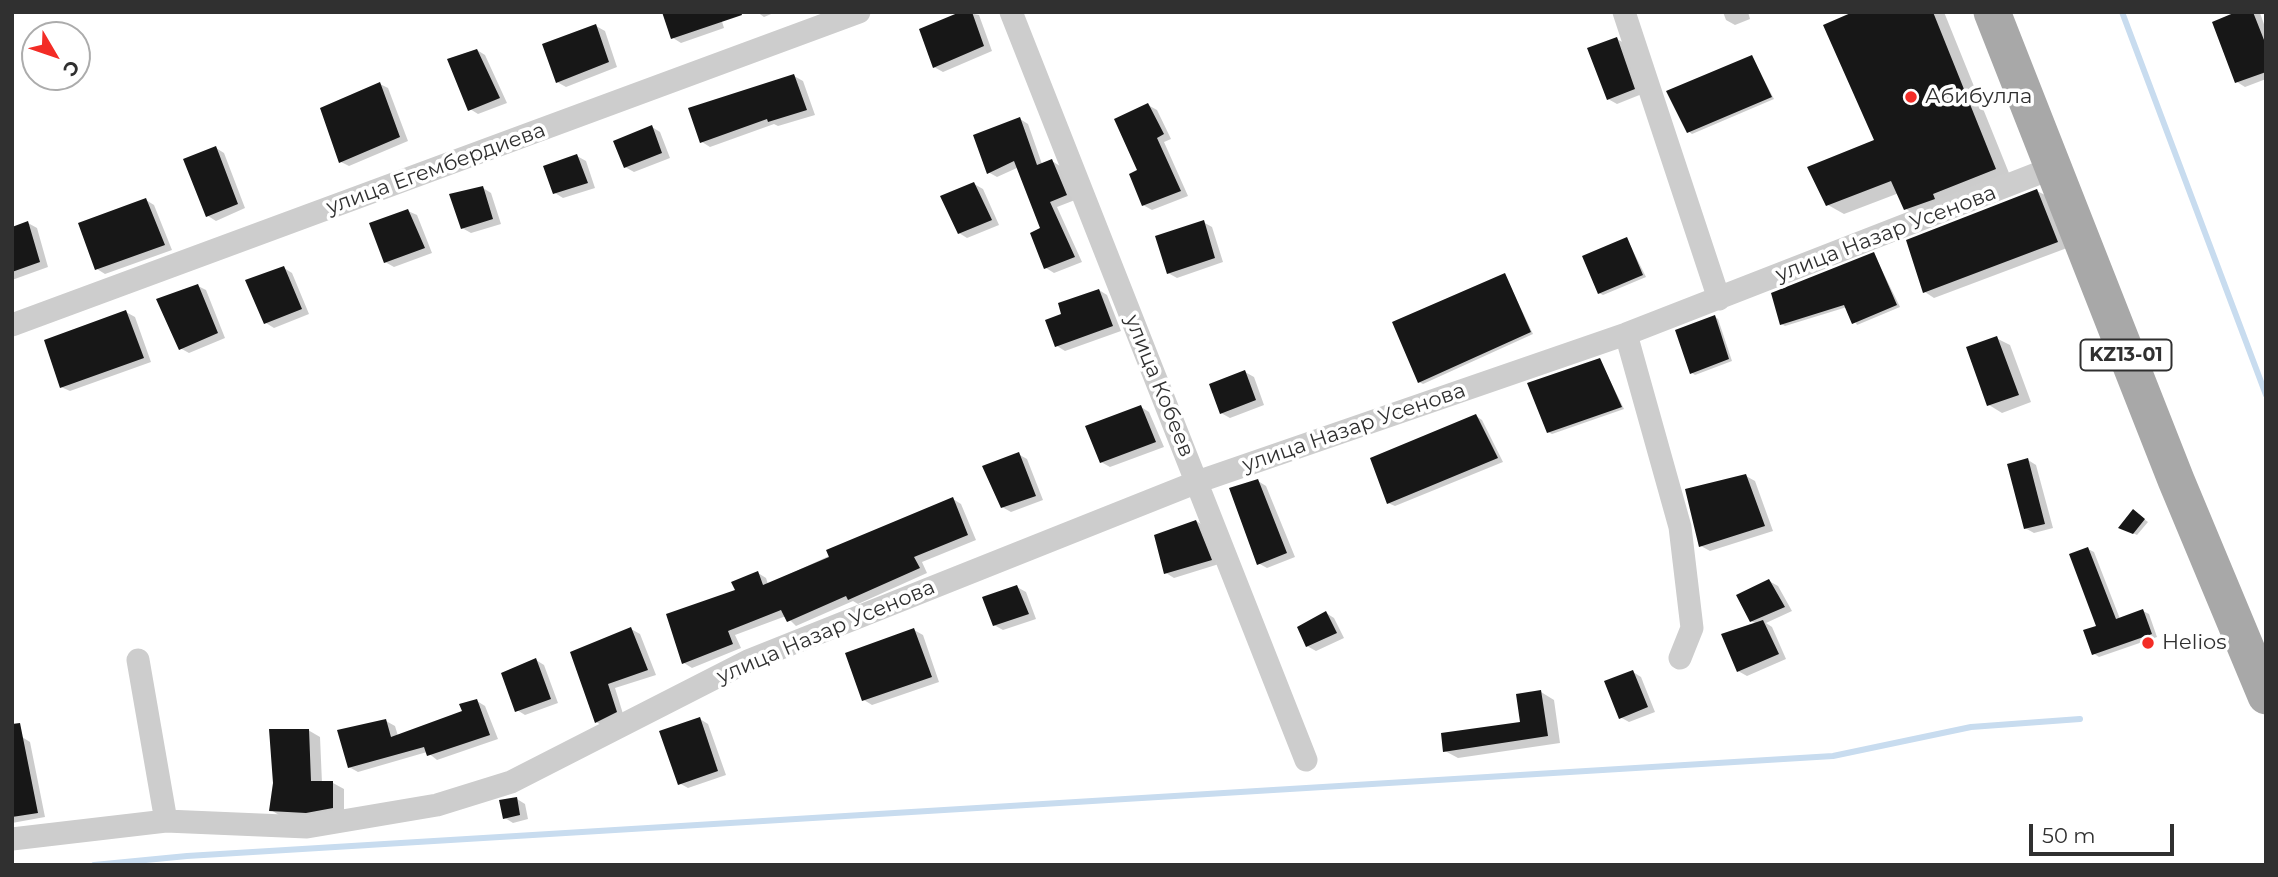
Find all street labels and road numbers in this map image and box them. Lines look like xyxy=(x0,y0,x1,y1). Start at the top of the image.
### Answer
street label: улица Егембердиева xyxy=(323,118,549,220)
street label: улица Назар Усенова xyxy=(1772,180,2000,288)
street label: улица Кобеев xyxy=(1119,311,1199,461)
road number: KZ13-01 xyxy=(2080,340,2172,370)
street label: улица Назар Усенова xyxy=(1239,378,1469,478)
street label: улица Назар Усенова xyxy=(713,575,939,689)

